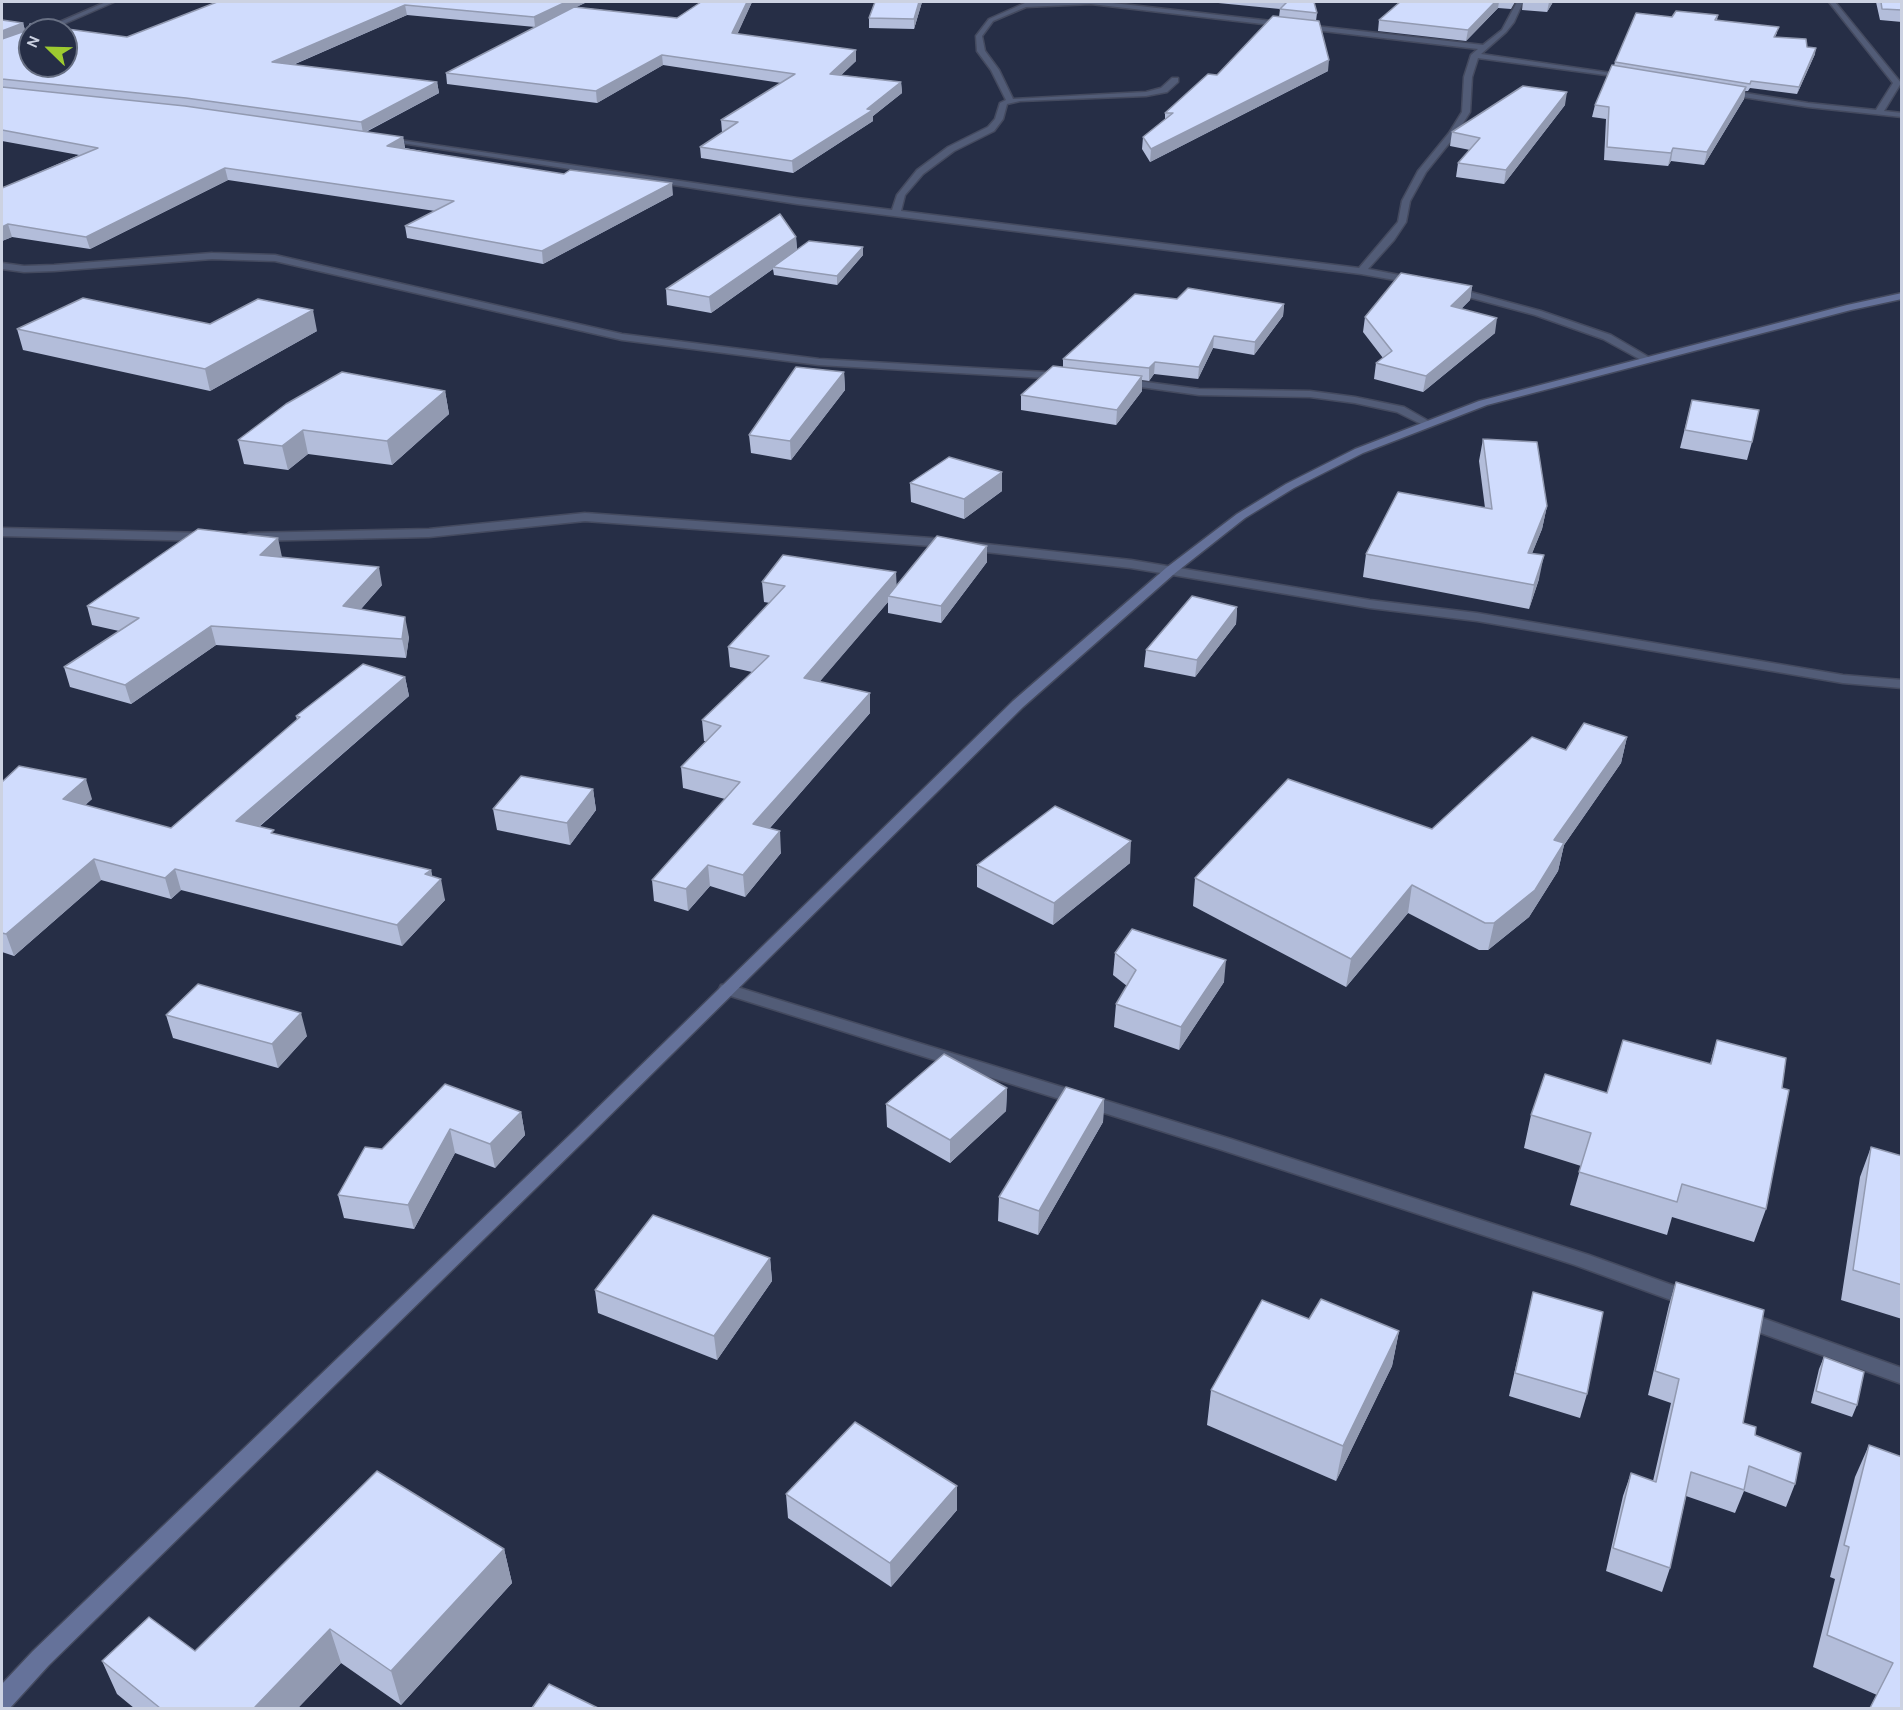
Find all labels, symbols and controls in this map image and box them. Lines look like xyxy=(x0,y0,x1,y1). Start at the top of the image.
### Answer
north arrow xyxy=(18,18,78,78)
text: N xyxy=(22,33,44,51)

